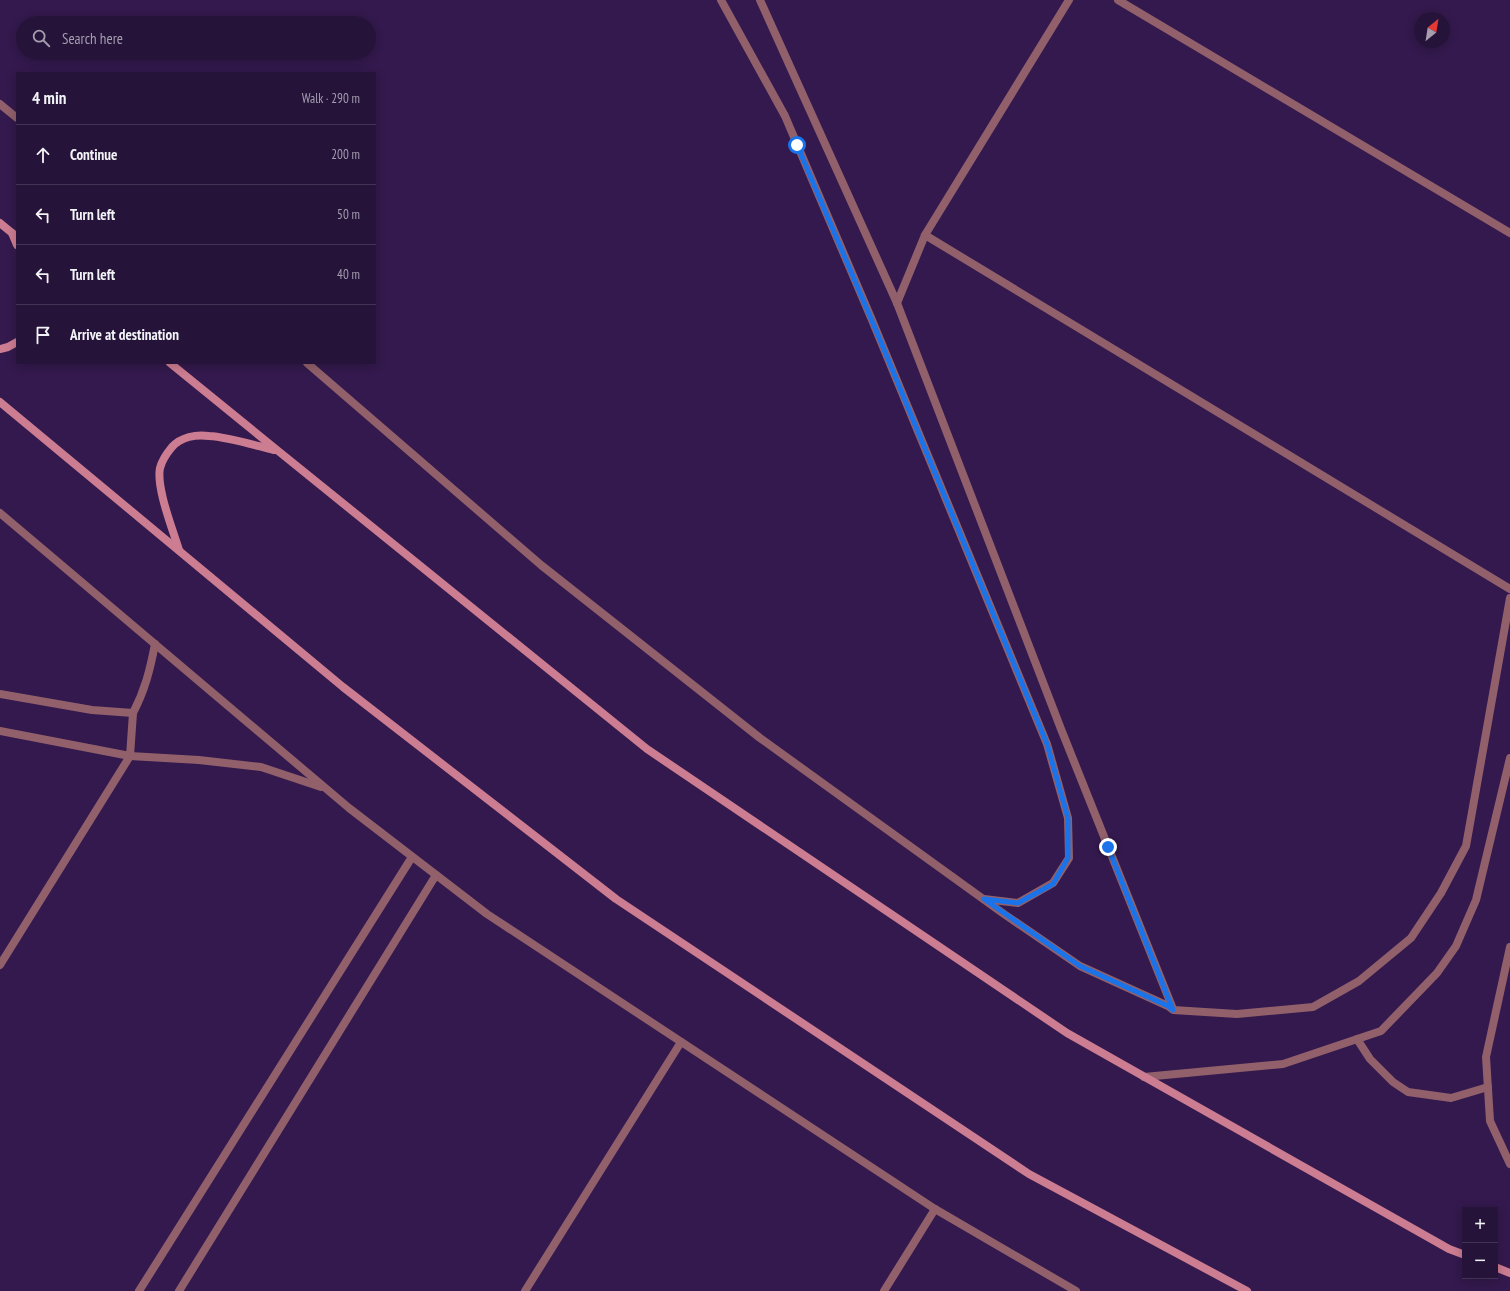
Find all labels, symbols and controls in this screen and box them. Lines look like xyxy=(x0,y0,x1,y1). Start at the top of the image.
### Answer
north arrow xyxy=(1414,12,1450,48)
search box xyxy=(16,16,376,60)
icon: search xyxy=(30,27,52,49)
text: Search here xyxy=(62,29,123,48)
text: 4 min xyxy=(32,87,66,109)
text: Walk · 290 m xyxy=(302,90,360,107)
route start xyxy=(788,136,806,154)
icon: ahead xyxy=(32,144,54,166)
text: Continue xyxy=(70,145,117,164)
text: 200 m xyxy=(331,146,360,163)
icon: left xyxy=(32,204,54,226)
text: Turn left xyxy=(70,205,115,224)
text: 50 m xyxy=(337,206,360,223)
icon: left xyxy=(32,264,54,286)
text: Turn left xyxy=(70,265,115,284)
text: 40 m xyxy=(337,266,360,283)
icon: arrive xyxy=(32,324,54,346)
text: Arrive at destination xyxy=(70,325,179,344)
route end xyxy=(1099,838,1117,856)
map controls xyxy=(1462,1207,1498,1279)
button: + xyxy=(1462,1207,1498,1243)
button: − xyxy=(1462,1243,1498,1279)

